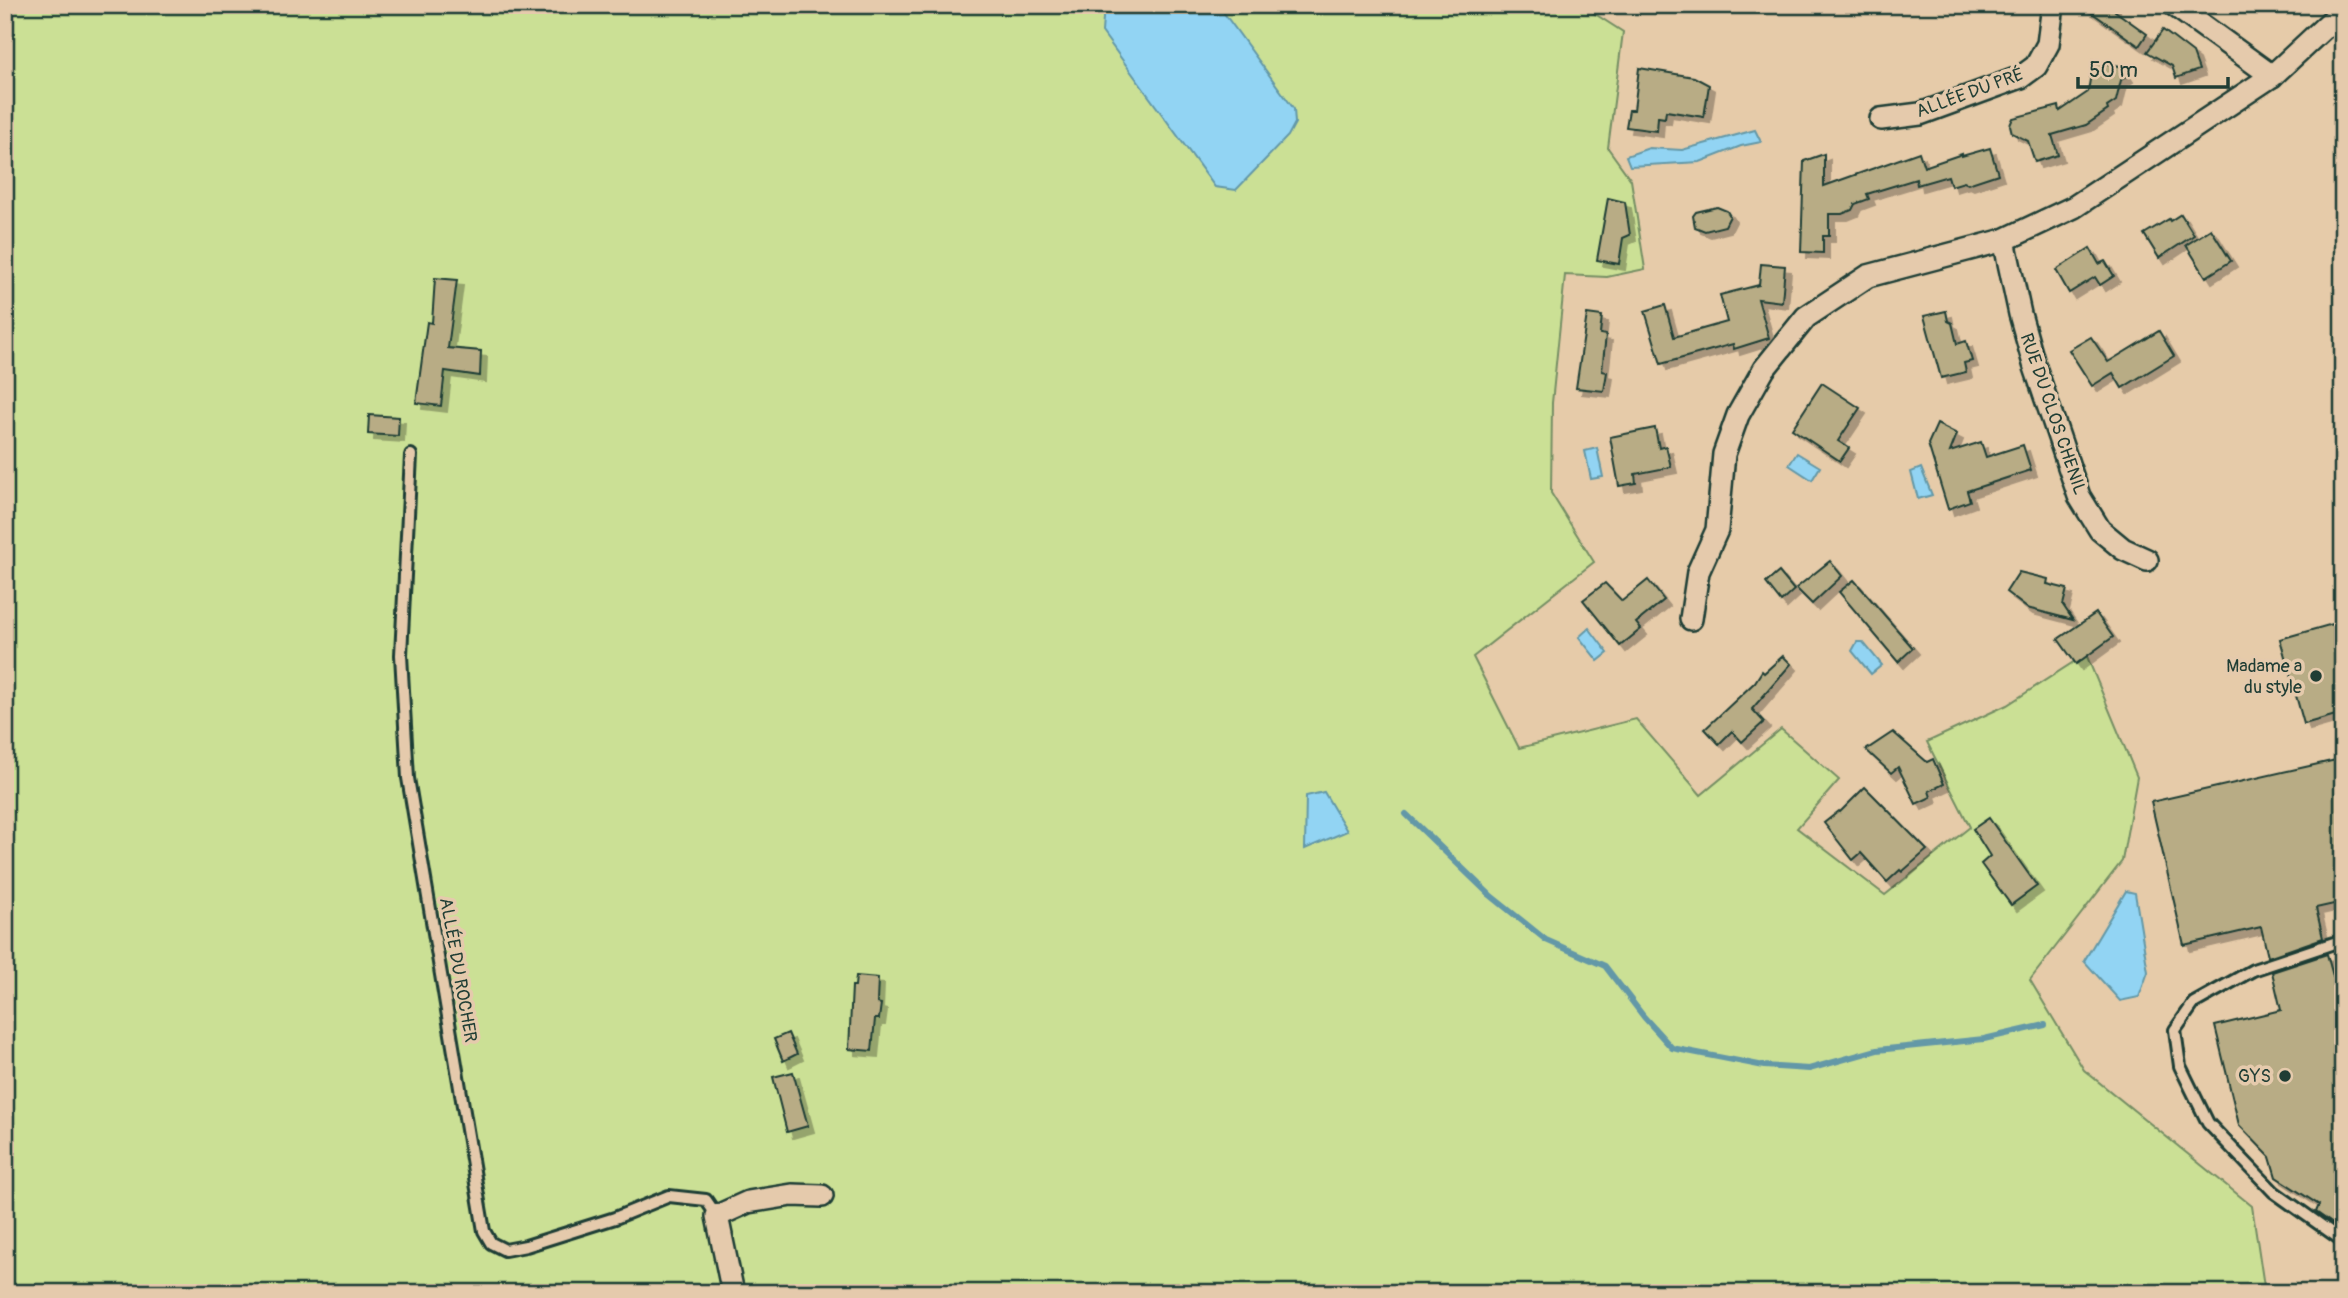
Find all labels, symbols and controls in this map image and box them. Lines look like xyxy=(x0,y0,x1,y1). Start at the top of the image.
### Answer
scale bar xyxy=(2078,46,2229,90)
text: 50 m xyxy=(2089,57,2138,84)
street label: ALLÉE DU PRÉ xyxy=(1913,63,2027,123)
street label: RUE DU CLOS CHENIL xyxy=(2015,330,2091,498)
place label: Madame a du style xyxy=(2226,655,2302,699)
marker: Madame a du style xyxy=(2308,668,2324,684)
street label: ALLÉE DU ROCHER xyxy=(434,896,482,1044)
place label: GYS xyxy=(2238,1065,2271,1088)
marker: GYS xyxy=(2277,1068,2293,1084)

